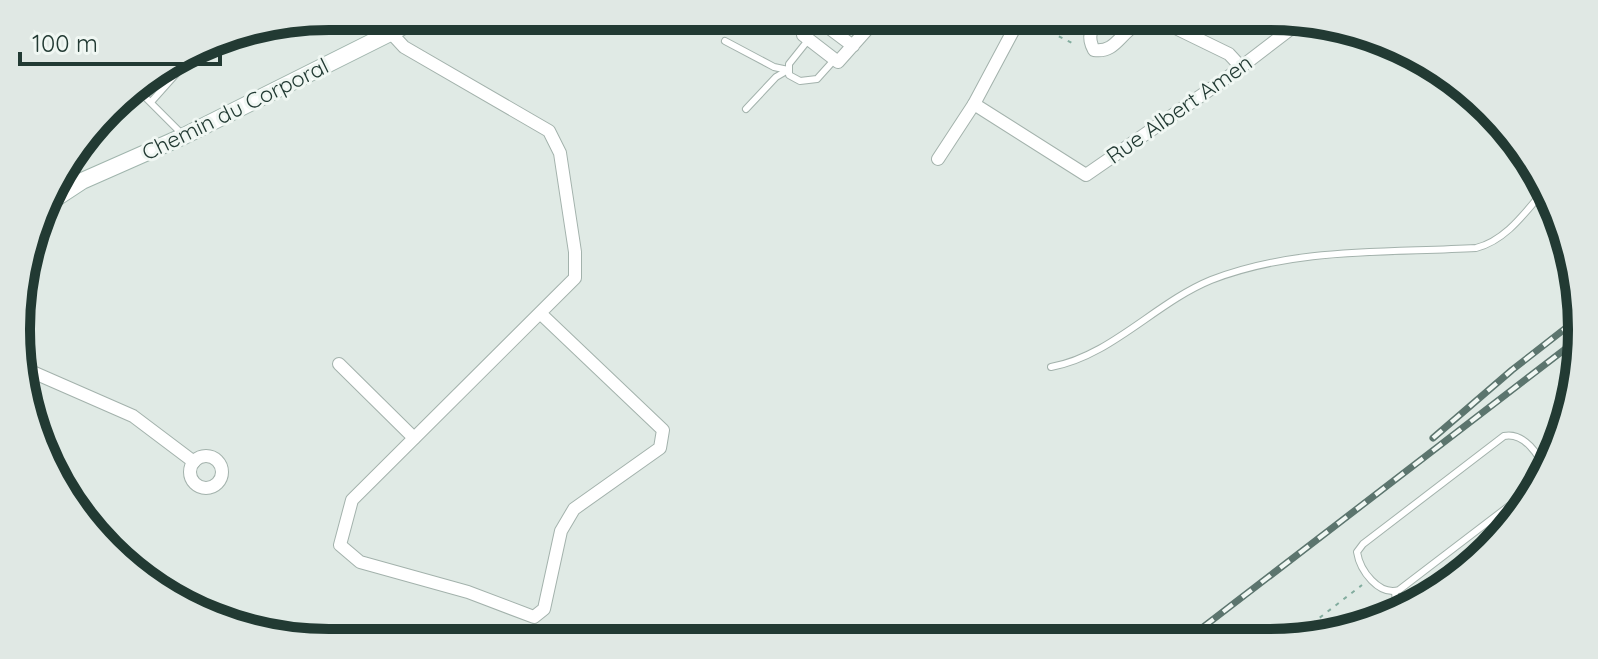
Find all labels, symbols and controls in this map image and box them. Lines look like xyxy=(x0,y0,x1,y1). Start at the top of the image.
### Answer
scale bar xyxy=(20,16,220,66)
text: 100 m xyxy=(32,28,98,58)
street label: Rue Albert Amen xyxy=(1101,48,1257,170)
street label: Chemin du Corporal xyxy=(137,52,333,166)

